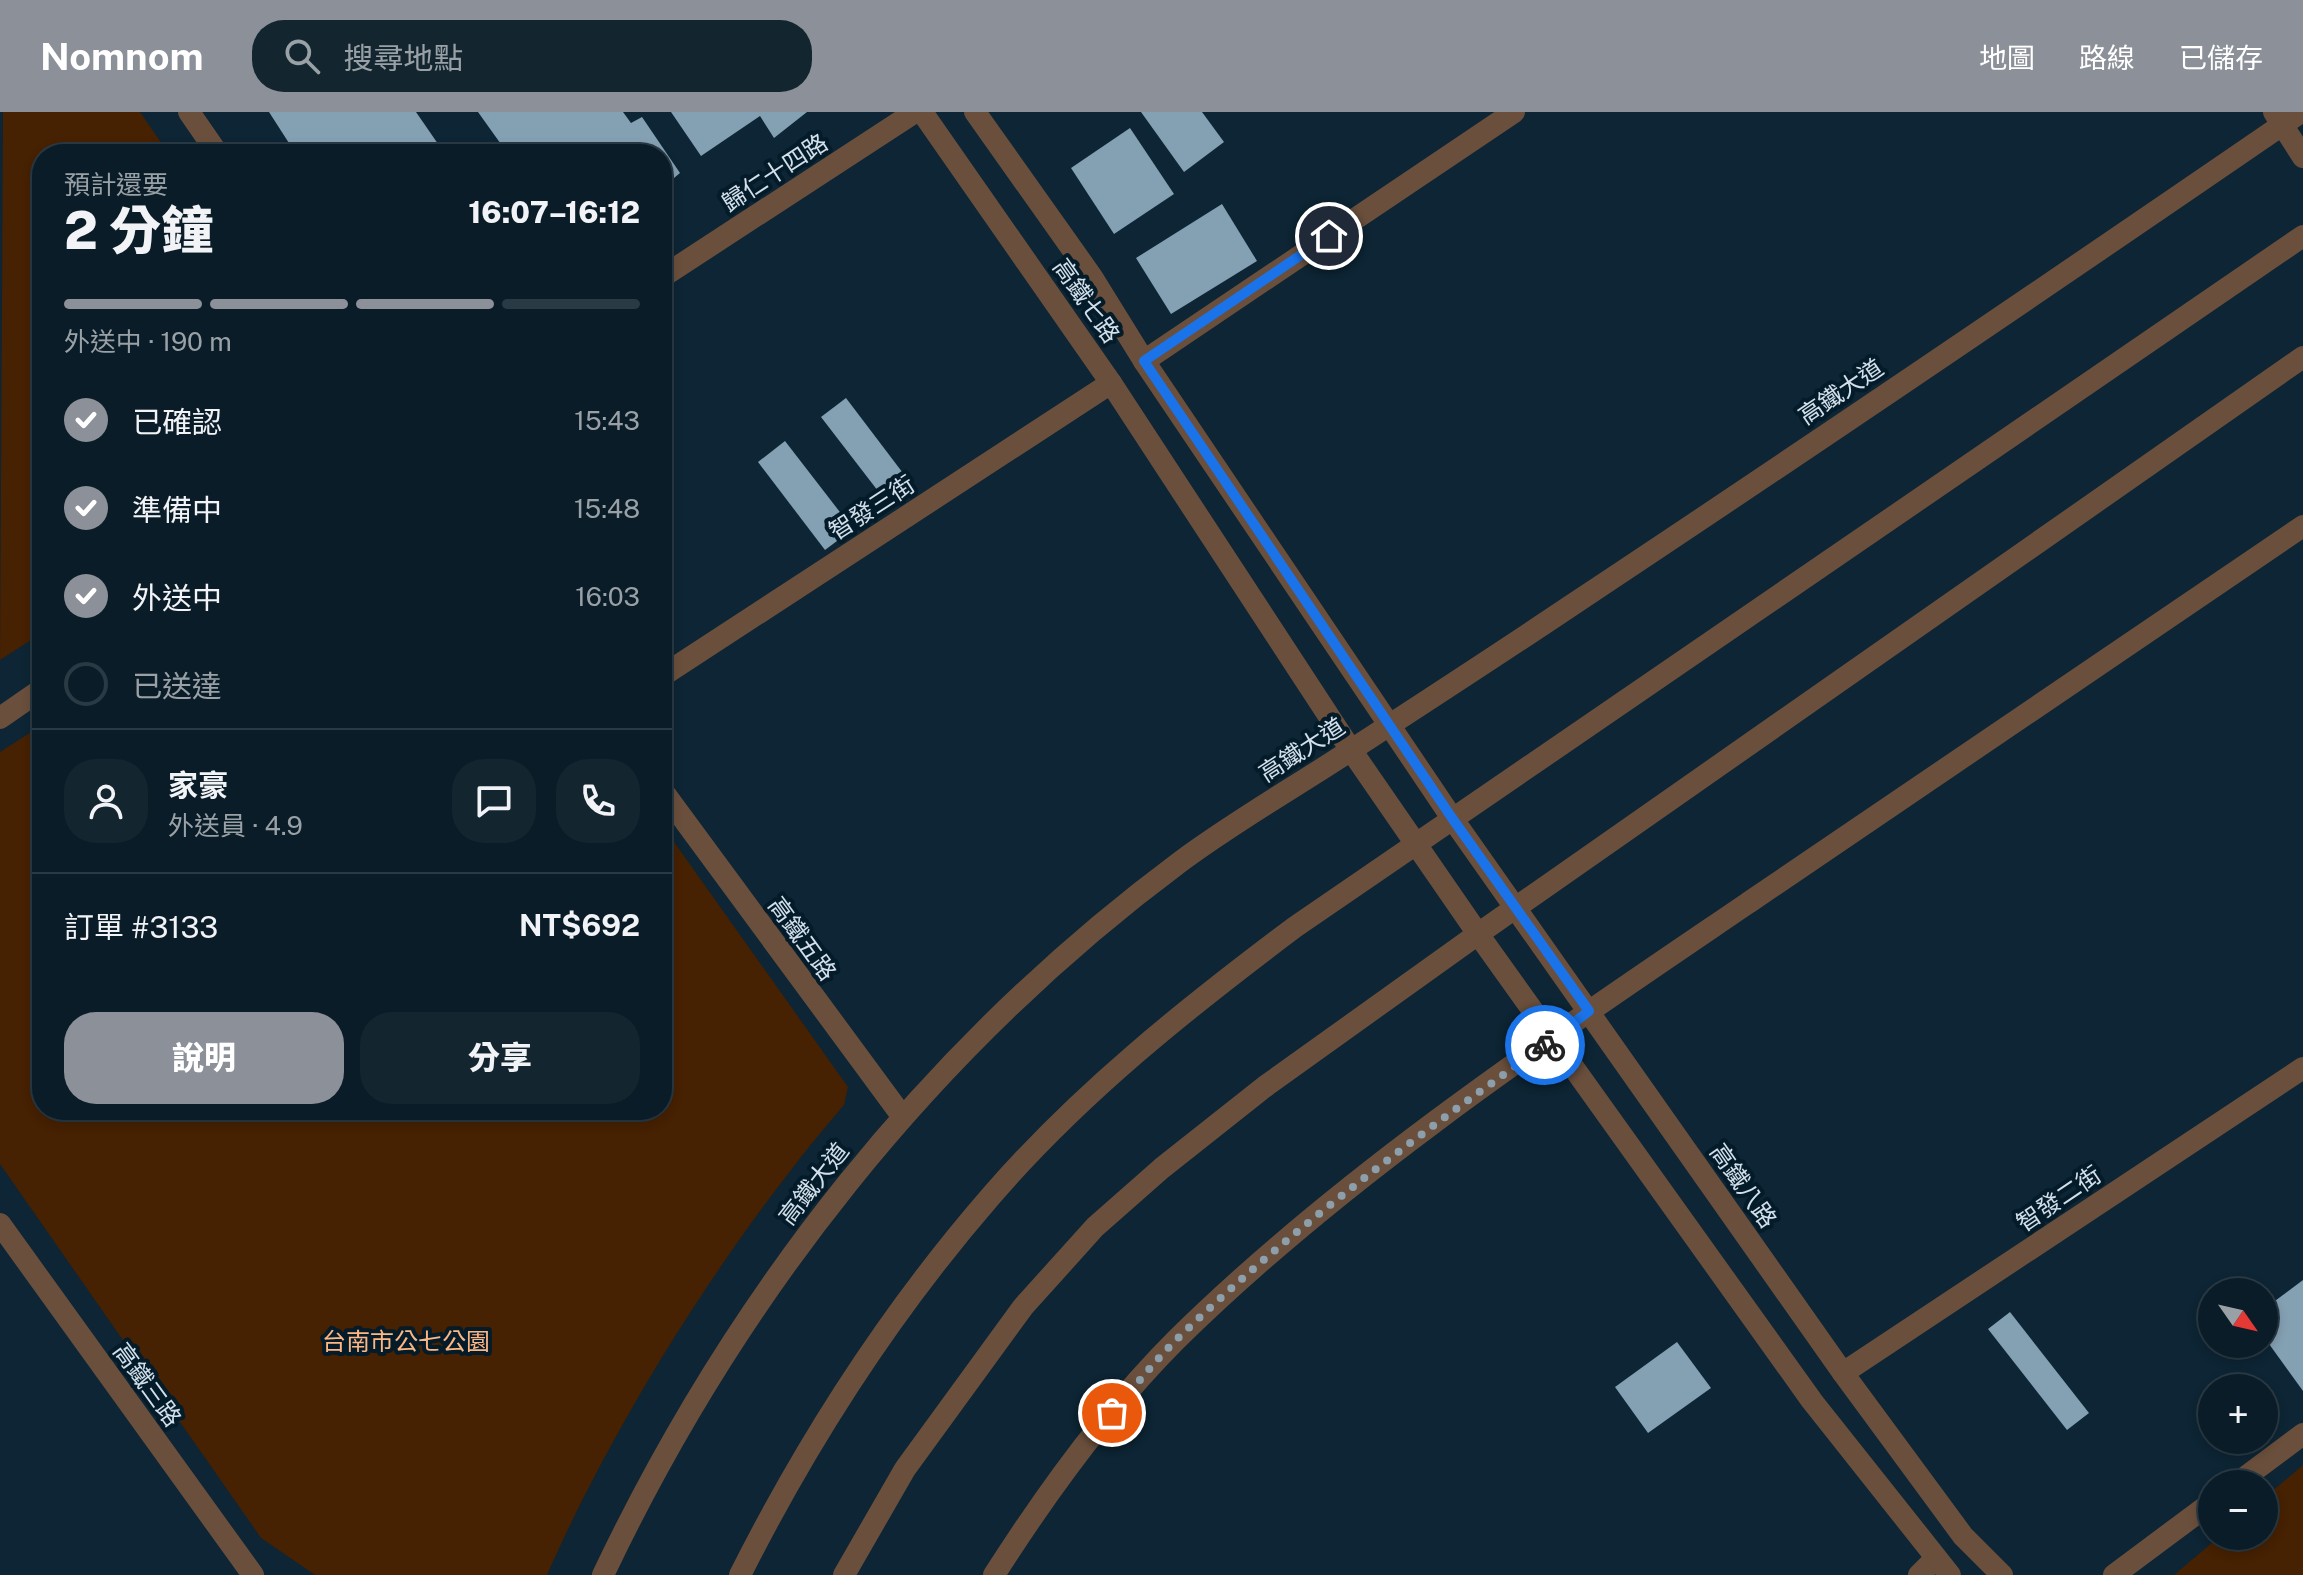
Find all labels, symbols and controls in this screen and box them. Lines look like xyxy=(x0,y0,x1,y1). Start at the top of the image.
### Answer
search box xyxy=(252,20,812,92)
text: Nomnom xyxy=(40,34,204,79)
icon: search xyxy=(280,34,324,78)
text: 搜尋地點 xyxy=(344,40,464,76)
text: 地圖 xyxy=(1979,41,2035,74)
text: 路線 xyxy=(2079,41,2135,74)
text: 已儲存 xyxy=(2179,41,2263,74)
street label: 歸仁十四路 xyxy=(717,128,832,217)
text: 預計還要 xyxy=(64,169,168,200)
text: 16:07–16:12 xyxy=(468,194,640,230)
text: 2 分鐘 xyxy=(64,200,213,261)
pin xyxy=(1295,202,1363,270)
icon: home xyxy=(1307,214,1351,258)
street label: 高鐵七路 xyxy=(1048,253,1126,348)
text: 外送中 · 190 m xyxy=(64,326,232,357)
street label: 高鐵大道 xyxy=(1793,353,1888,430)
icon: check xyxy=(64,398,108,442)
text: 已確認 xyxy=(132,404,222,440)
text: 15:43 xyxy=(574,405,640,436)
street label: 智發三街 xyxy=(824,469,919,545)
icon: check xyxy=(64,486,108,530)
text: 準備中 xyxy=(132,492,222,528)
text: 15:48 xyxy=(574,493,640,524)
icon: check xyxy=(64,574,108,618)
text: 外送中 xyxy=(132,580,222,616)
text: 16:03 xyxy=(575,581,640,612)
text: 已送達 xyxy=(132,668,222,704)
street label: 高鐵大道 xyxy=(1254,711,1349,787)
button: person xyxy=(64,759,148,843)
button: chat xyxy=(452,759,536,843)
button: phone xyxy=(556,759,640,843)
text: 家豪 xyxy=(168,767,228,803)
text: 外送員 · 4.9 xyxy=(168,810,303,841)
street label: 高鐵五路 xyxy=(763,891,842,985)
text: NT$692 xyxy=(519,907,640,943)
text: 訂單 #3133 xyxy=(64,909,218,945)
courier xyxy=(1505,1005,1585,1085)
button: 說明 xyxy=(64,1012,344,1104)
button: 分享 xyxy=(360,1012,640,1104)
icon: bike xyxy=(1523,1023,1567,1067)
street label: 高鐵大道 xyxy=(773,1137,854,1230)
street label: 高鐵八路 xyxy=(1705,1138,1783,1233)
street label: 智發二街 xyxy=(2011,1160,2106,1237)
north arrow xyxy=(2198,1278,2278,1358)
map controls xyxy=(2198,1278,2278,1550)
park label: 台南市公七公園 xyxy=(322,1327,490,1355)
street label: 高鐵三路 xyxy=(108,1337,187,1431)
button: + xyxy=(2198,1374,2278,1454)
pin xyxy=(1078,1379,1146,1447)
icon: bag xyxy=(1090,1391,1134,1435)
button: − xyxy=(2198,1470,2278,1550)

